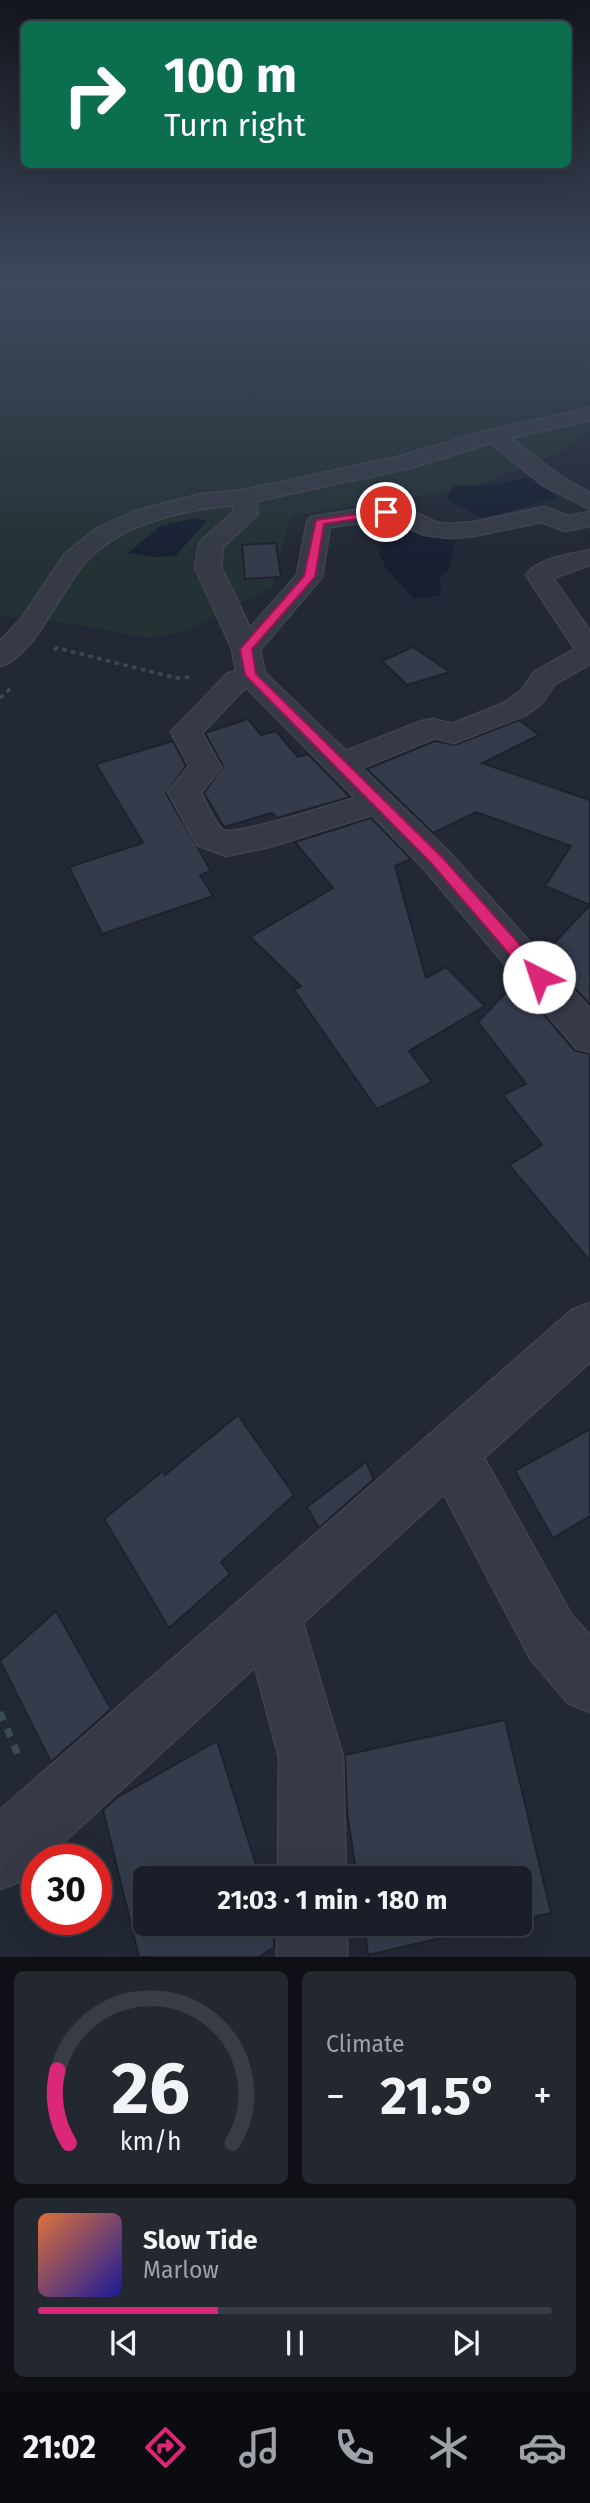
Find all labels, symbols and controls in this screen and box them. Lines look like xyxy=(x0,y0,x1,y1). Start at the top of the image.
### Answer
text: 100 m xyxy=(164,46,297,105)
icon: right xyxy=(49,49,140,140)
text: Turn right xyxy=(164,106,306,144)
pin xyxy=(356,482,416,542)
icon: arrive xyxy=(367,493,405,531)
position arrow xyxy=(502,940,576,1014)
speed limit sign: 30 xyxy=(21,1844,112,1935)
text: 21:03 · 1 min · 180 m xyxy=(218,1885,447,1916)
text: Climate xyxy=(326,2030,405,2058)
text: 26 xyxy=(112,2046,190,2133)
text: 21.5° xyxy=(380,2065,498,2128)
text: − xyxy=(326,2073,345,2119)
text: + xyxy=(533,2073,552,2119)
text: km/h xyxy=(120,2127,182,2157)
text: Slow Tide xyxy=(143,2225,258,2256)
text: Marlow xyxy=(143,2256,219,2284)
icon: previous xyxy=(105,2324,143,2362)
icon: pause xyxy=(276,2324,314,2362)
icon: next xyxy=(447,2324,485,2362)
icon: directions xyxy=(141,2423,190,2472)
icon: music xyxy=(235,2423,284,2472)
icon: phone xyxy=(330,2423,379,2472)
icon: climate xyxy=(424,2423,473,2472)
icon: car xyxy=(518,2423,567,2472)
text: 21:02 xyxy=(23,2428,96,2466)

